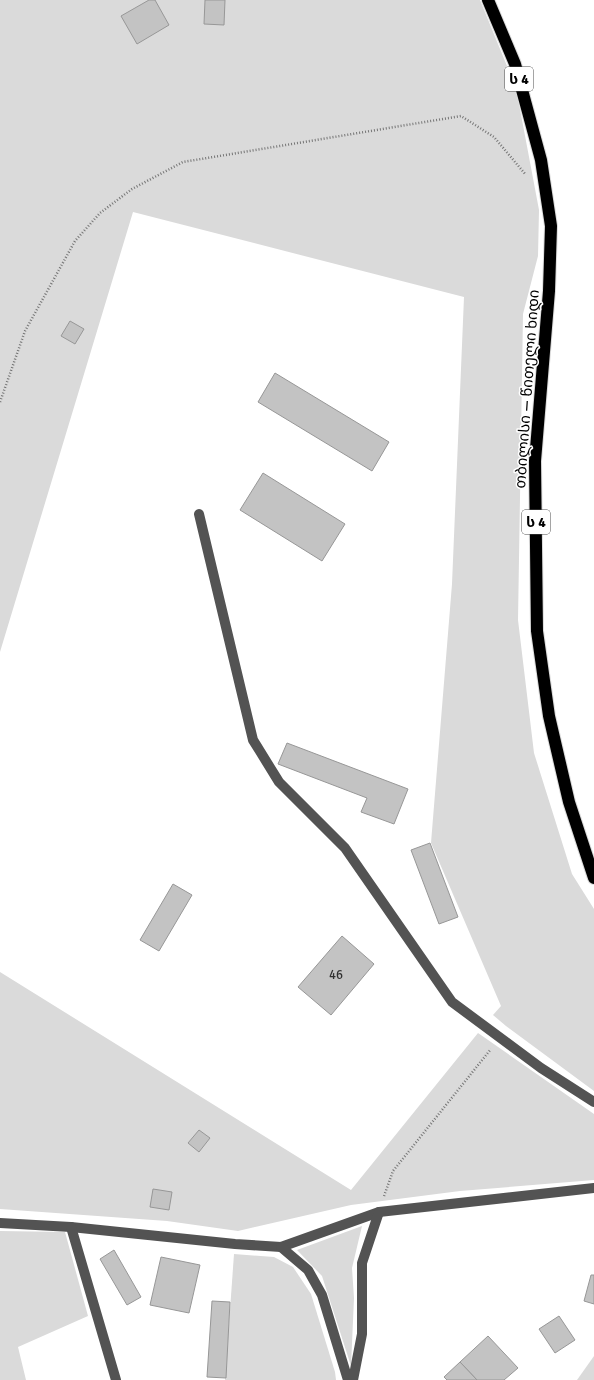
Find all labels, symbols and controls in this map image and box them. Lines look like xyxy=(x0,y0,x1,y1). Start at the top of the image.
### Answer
road number: ს 4 xyxy=(505,67,533,91)
street label: თბილისი — წითელი ხიდი xyxy=(511,289,543,489)
road number: ს 4 xyxy=(522,510,550,534)
house number: 46 xyxy=(329,967,343,983)

